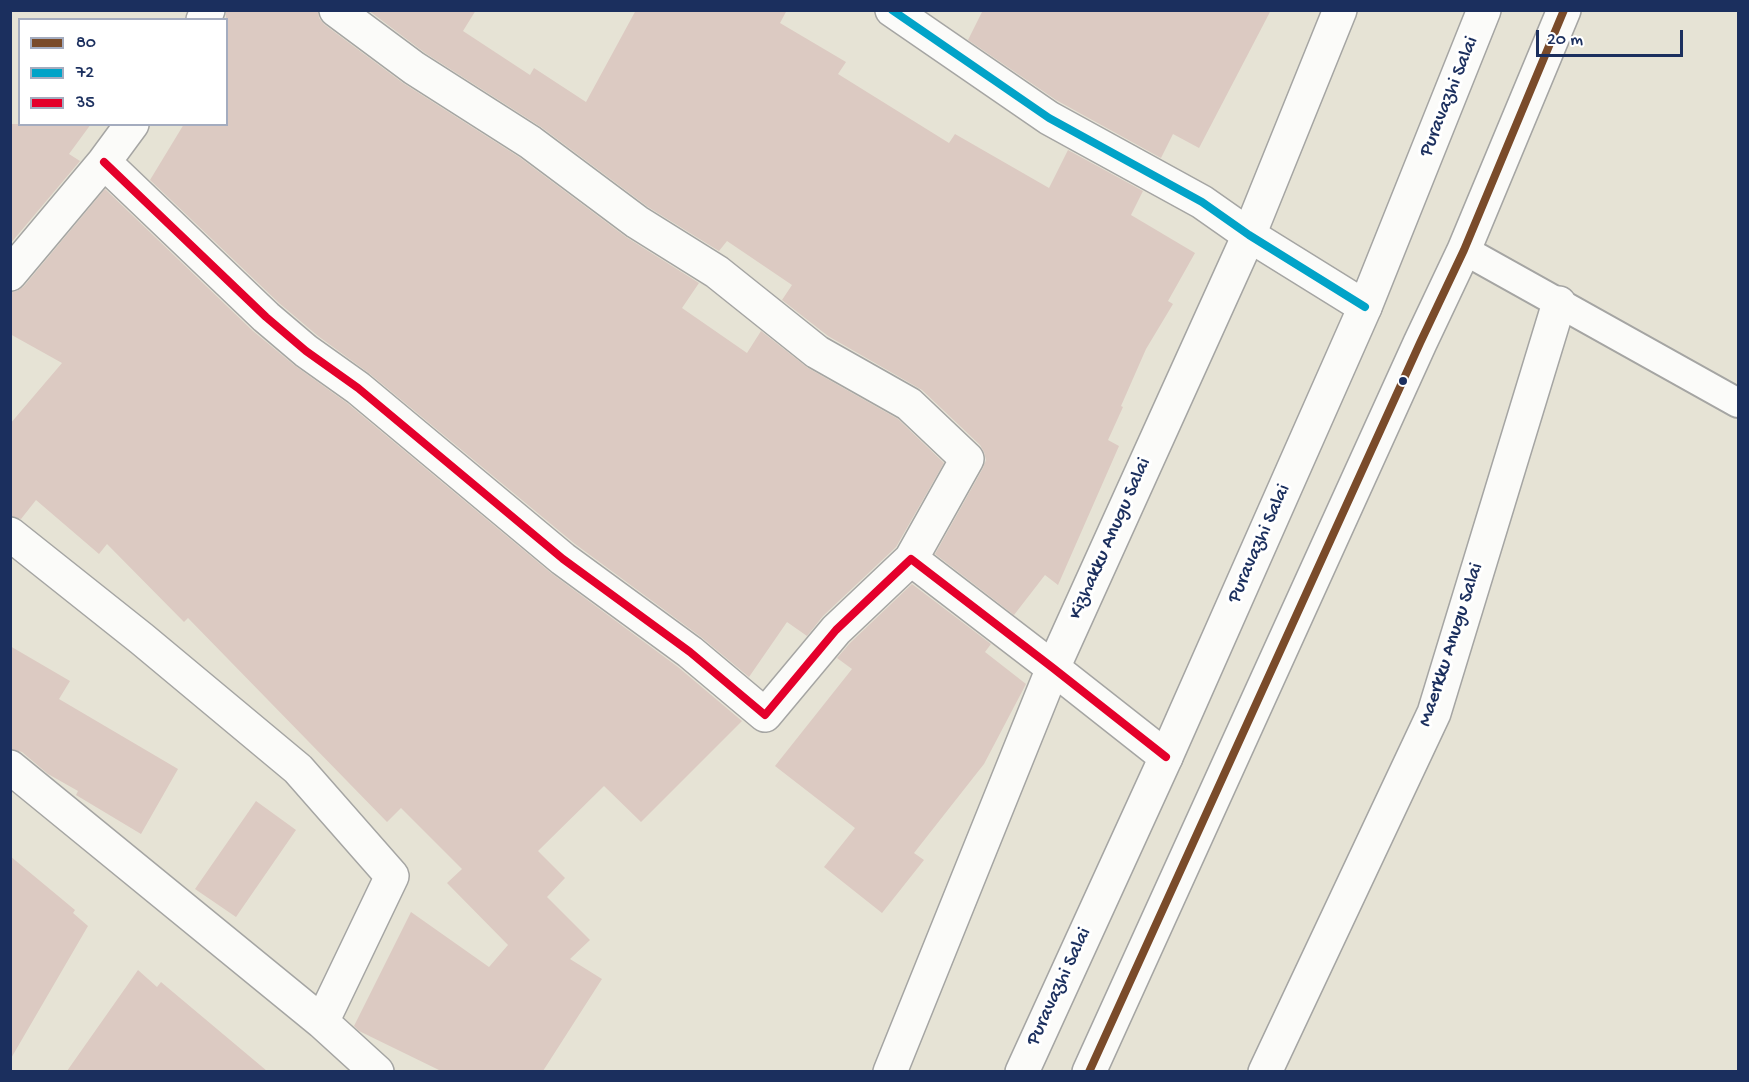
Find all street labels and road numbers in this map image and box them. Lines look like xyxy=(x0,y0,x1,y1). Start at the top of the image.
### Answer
street label: Puravazhi Salai xyxy=(1415,33,1485,161)
street label: Kizhakku Anugu Salai xyxy=(1065,454,1157,624)
street label: Puravazhi Salai xyxy=(1223,481,1297,607)
street label: Maerkku Anugu Salai xyxy=(1414,560,1490,730)
street label: Puravazhi Salai xyxy=(1022,924,1098,1050)

